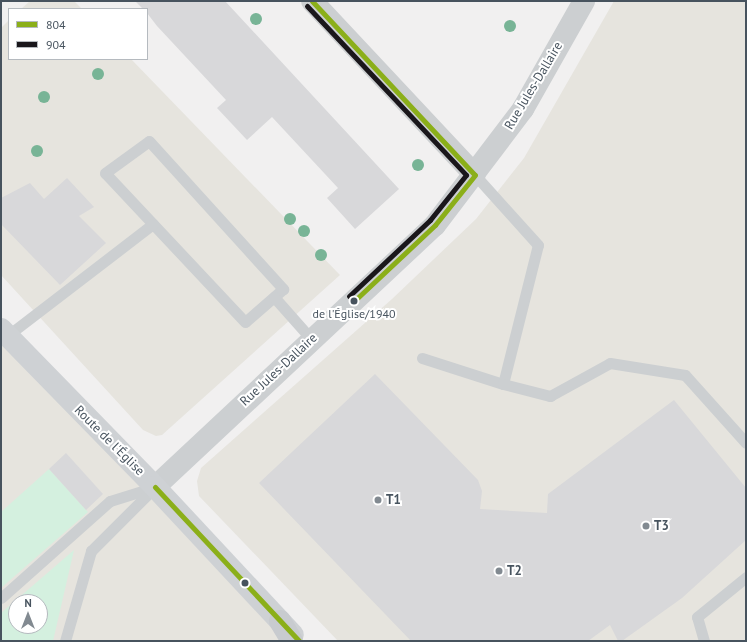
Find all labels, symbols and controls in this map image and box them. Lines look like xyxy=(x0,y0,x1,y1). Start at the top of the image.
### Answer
legend xyxy=(8,8,148,60)
text: 804 xyxy=(46,17,66,32)
text: 904 xyxy=(46,37,66,52)
street label: Rue Jules-Dallaire xyxy=(502,39,566,133)
marker: de l'Église/1940 xyxy=(349,296,359,306)
place label: de l'Église/1940 xyxy=(312,307,396,321)
street label: Rue Jules-Dallaire xyxy=(237,330,321,410)
street label: Route de l'Église xyxy=(71,403,147,479)
place label: T1 xyxy=(386,492,401,508)
marker: T1 xyxy=(373,495,383,505)
place label: T3 xyxy=(654,518,669,534)
marker: T3 xyxy=(641,521,651,531)
place label: T2 xyxy=(507,563,522,579)
marker: T2 xyxy=(494,566,504,576)
unlabelled marker xyxy=(240,578,250,588)
north arrow xyxy=(8,594,48,634)
text: N xyxy=(24,596,32,610)

